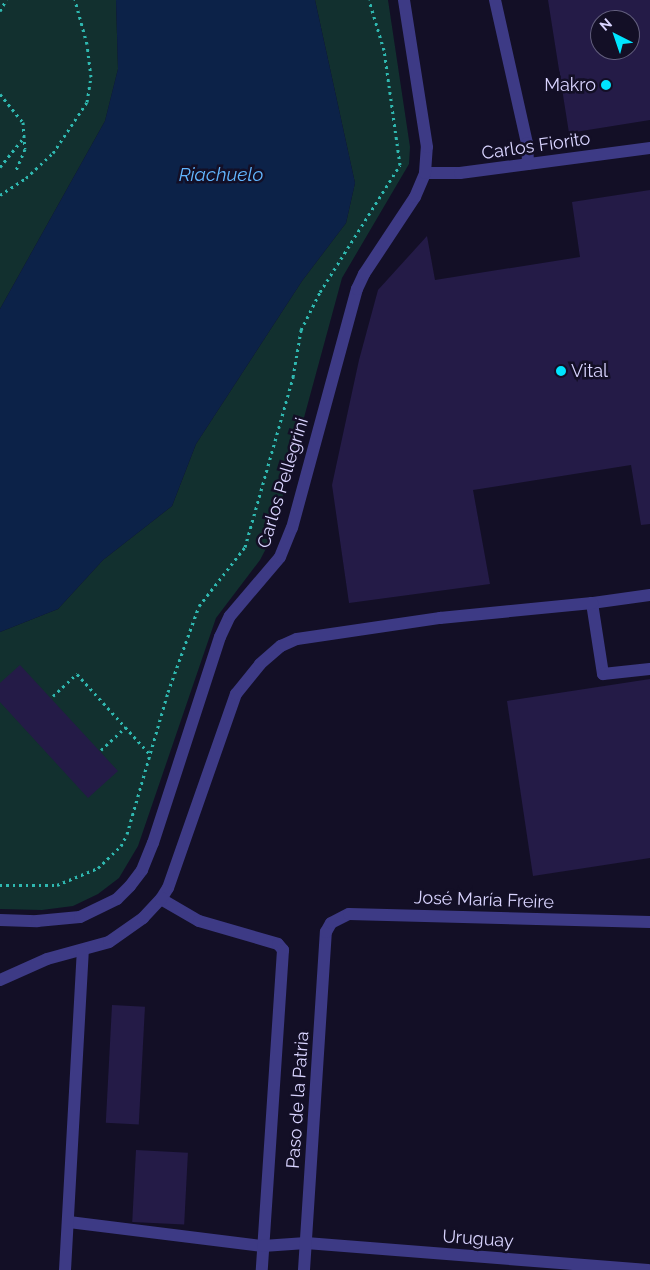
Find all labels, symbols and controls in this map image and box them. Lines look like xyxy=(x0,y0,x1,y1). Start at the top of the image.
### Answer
north arrow xyxy=(590,10,640,60)
text: N xyxy=(597,15,615,34)
place label: Makro xyxy=(544,74,596,96)
marker: Makro xyxy=(600,79,612,91)
street label: Carlos Fiorito xyxy=(480,128,592,164)
water label: Riachuelo xyxy=(179,164,263,186)
place label: Vital xyxy=(571,360,608,382)
marker: Vital xyxy=(555,365,567,377)
street label: Carlos Pellegrini xyxy=(253,415,313,551)
street label: José María Freire xyxy=(414,887,554,913)
street label: Paso de la Patria xyxy=(282,1031,314,1169)
street label: Uruguay xyxy=(442,1226,514,1252)

